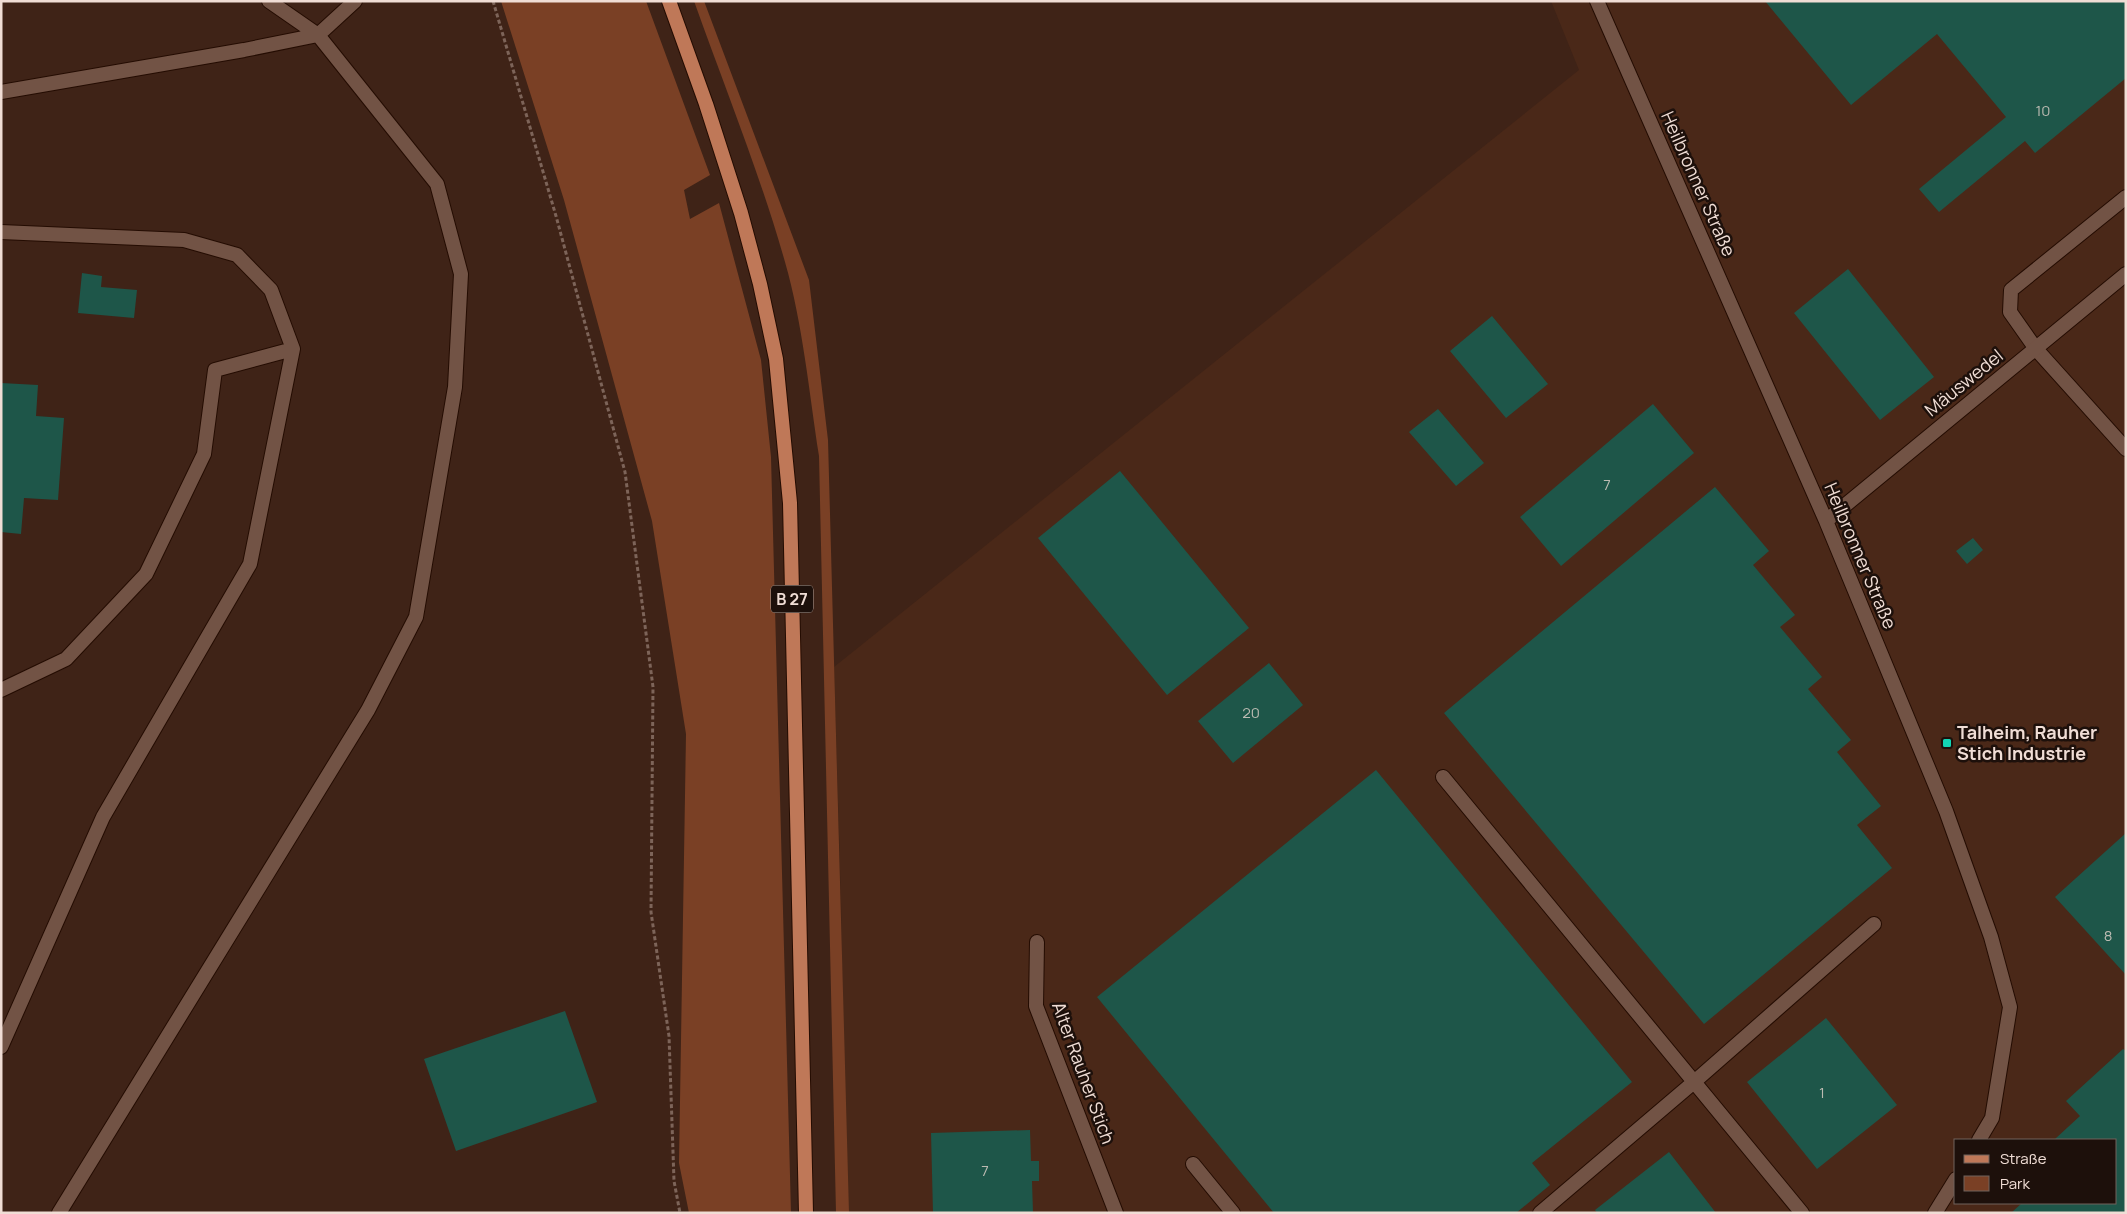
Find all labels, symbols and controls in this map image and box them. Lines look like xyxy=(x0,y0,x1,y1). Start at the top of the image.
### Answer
house number: 10 xyxy=(2036,100,2051,121)
street label: Heilbronner Straße xyxy=(1656,107,1742,260)
street label: Mäuswedel xyxy=(1919,343,2008,421)
house number: 7 xyxy=(1603,474,1611,495)
street label: Heilbronner Straße xyxy=(1819,479,1903,632)
road number: B 27 xyxy=(771,586,813,612)
house number: 20 xyxy=(1242,702,1260,723)
place label: Talheim, Rauher Stich Industrie xyxy=(1957,720,2097,765)
marker: Talheim, Rauher Stich Industrie xyxy=(1941,737,1953,749)
house number: 8 xyxy=(2104,925,2112,946)
street label: Alter Rauher Stich xyxy=(1047,998,1121,1147)
house number: 1 xyxy=(1819,1082,1825,1103)
legend xyxy=(1954,1139,2117,1204)
text: Straße xyxy=(2000,1148,2047,1169)
house number: 7 xyxy=(981,1160,989,1181)
text: Park xyxy=(2000,1173,2030,1194)

